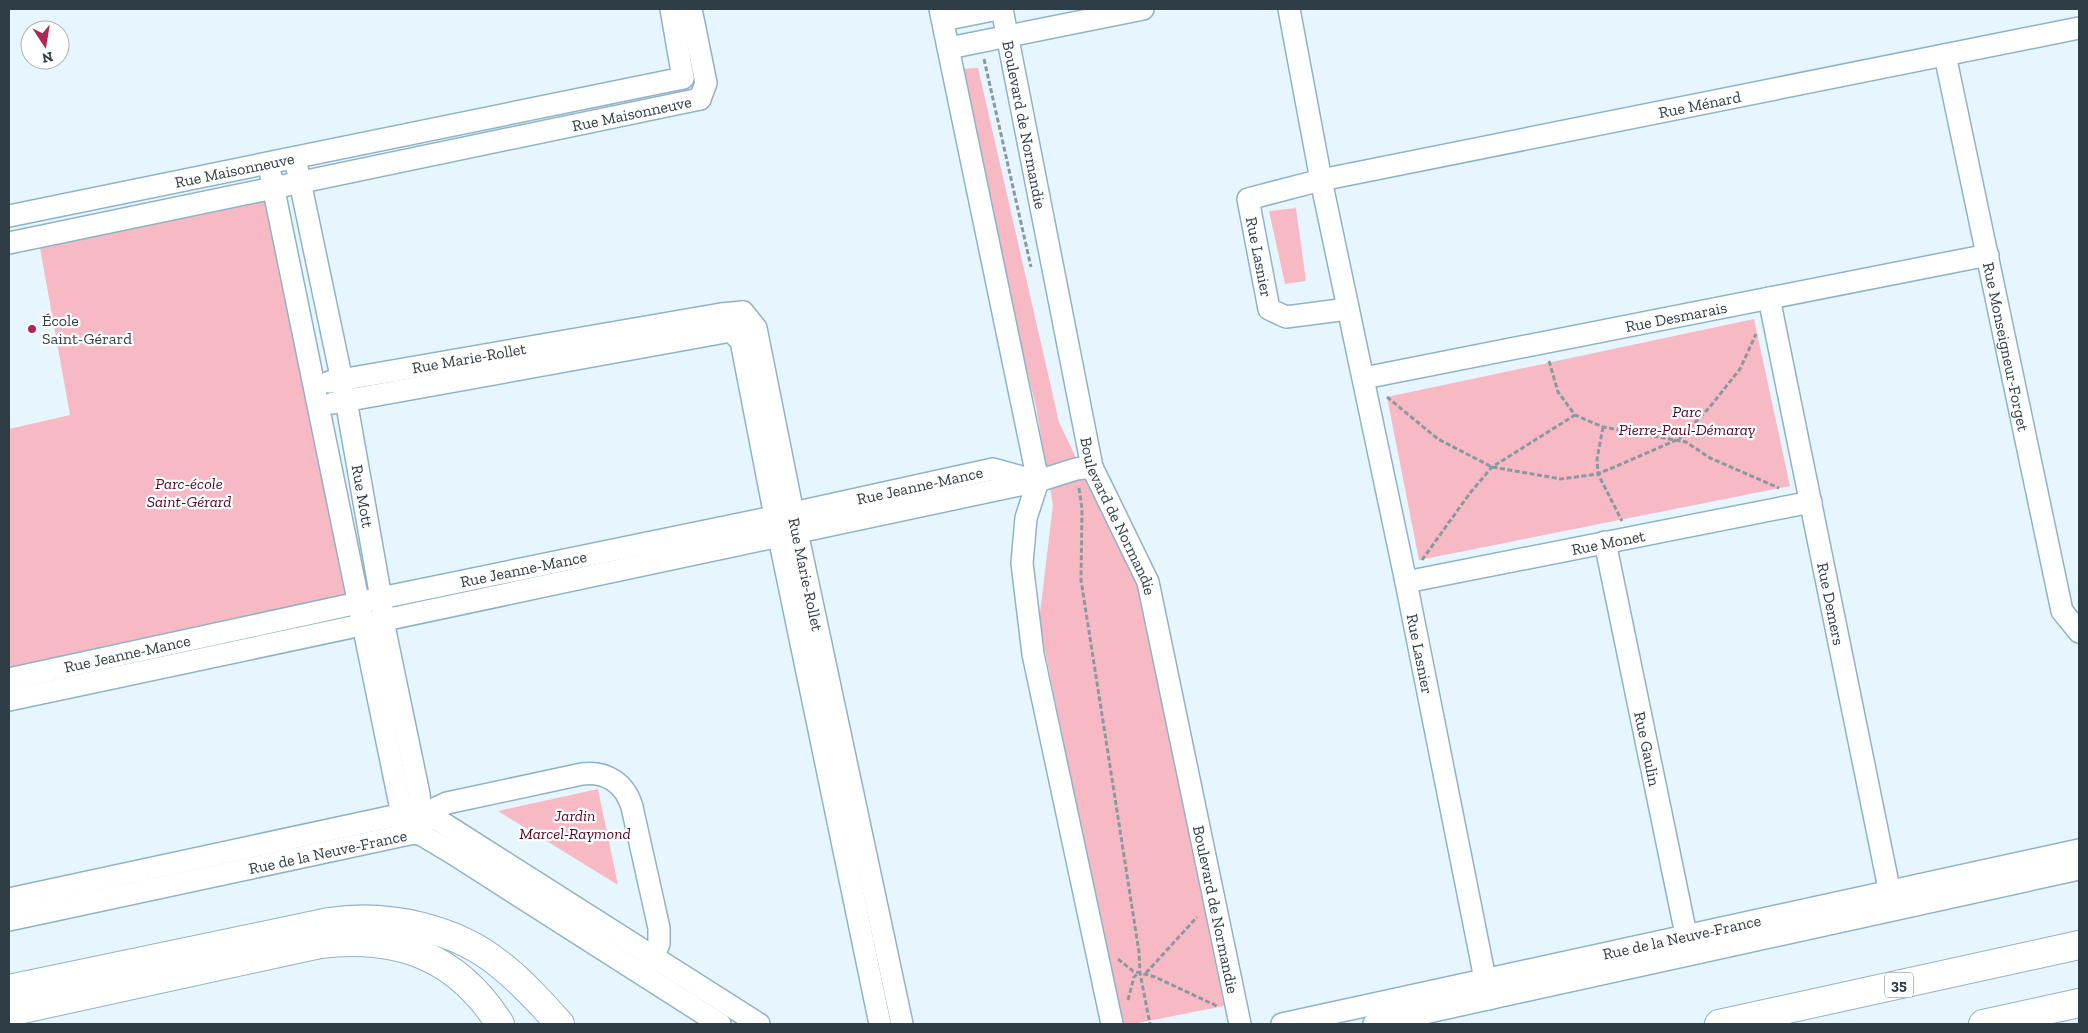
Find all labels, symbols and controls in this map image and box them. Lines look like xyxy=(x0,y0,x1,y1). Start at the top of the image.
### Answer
north arrow xyxy=(20,20,70,70)
street label: Boulevard de Normandie xyxy=(999,39,1051,211)
text: N xyxy=(40,48,55,67)
street label: Rue Ménard xyxy=(1657,86,1743,122)
street label: Rue Maisonneuve xyxy=(570,92,693,135)
street label: Rue Maisonneuve xyxy=(173,148,296,191)
street label: Rue Lasnier xyxy=(1242,215,1276,299)
street label: Rue Monseigneur-Forget xyxy=(1979,260,2033,433)
street label: Rue Desmarais xyxy=(1623,297,1729,336)
place label: École Saint-Gérard xyxy=(42,311,132,348)
marker: École Saint-Gérard xyxy=(26,323,38,335)
street label: Rue Marie-Rollet xyxy=(410,338,528,377)
park label: Parc Pierre-Paul-Démaray xyxy=(1619,402,1756,439)
street label: Boulevard de Normandie xyxy=(1077,435,1160,597)
street label: Rue Jeanne-Mance xyxy=(855,462,984,508)
street label: Rue Mott xyxy=(348,463,378,529)
park label: Parc-école Saint-Gérard xyxy=(147,474,231,511)
street label: Rue Marie-Rollet xyxy=(785,516,827,633)
street label: Rue Monet xyxy=(1570,526,1647,559)
street label: Rue Jeanne-Mance xyxy=(458,546,588,591)
street label: Rue Demers xyxy=(1813,561,1849,647)
street label: Rue Lasnier xyxy=(1403,612,1438,696)
street label: Rue Jeanne-Mance xyxy=(62,630,192,676)
street label: Rue Gaulin xyxy=(1631,710,1665,788)
park label: Jardin Marcel-Raymond xyxy=(519,806,631,843)
street label: Boulevard de Normandie xyxy=(1189,823,1243,995)
street label: Rue de la Neuve-France xyxy=(247,825,409,878)
street label: Rue de la Neuve-France xyxy=(1601,910,1763,963)
road number: 35 xyxy=(1885,972,1913,998)

